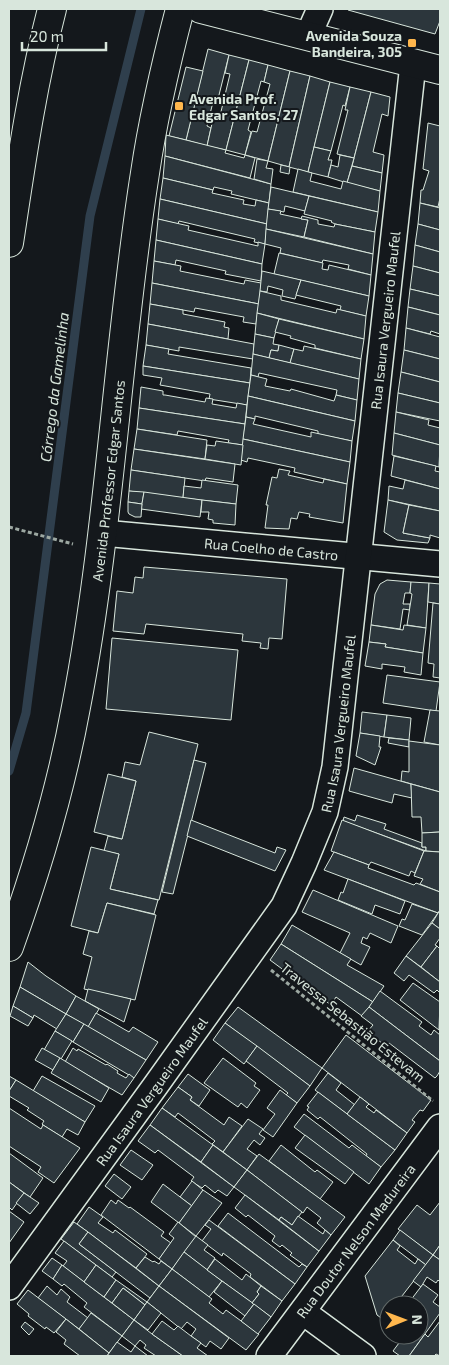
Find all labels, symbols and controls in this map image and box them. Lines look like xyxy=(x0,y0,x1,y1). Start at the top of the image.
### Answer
scale bar xyxy=(22,20,106,52)
text: 20 m xyxy=(30,27,64,45)
place label: Avenida Souza Bandeira, 305 xyxy=(306,27,402,60)
marker: Avenida Souza Bandeira, 305 xyxy=(406,37,418,49)
place label: Avenida Prof. Edgar Santos, 27 xyxy=(189,90,299,123)
marker: Avenida Prof. Edgar Santos, 27 xyxy=(173,100,185,112)
street label: Rua Isaura Vergueiro Maufel xyxy=(366,229,403,410)
water label: Córrego da Gamelinha xyxy=(36,311,72,463)
street label: Avenida Professor Edgar Santos xyxy=(88,379,128,583)
street label: Rua Coelho de Castro xyxy=(204,534,339,563)
street label: Rua Isaura Vergueiro Maufel xyxy=(317,633,358,814)
street label: Travessa Sebastião Estevam xyxy=(277,959,429,1085)
street label: Rua Isaura Vergueiro Maufel xyxy=(92,1013,211,1169)
street label: Rua Doutor Nelson Madureira xyxy=(292,1161,418,1321)
north arrow xyxy=(379,1295,429,1345)

